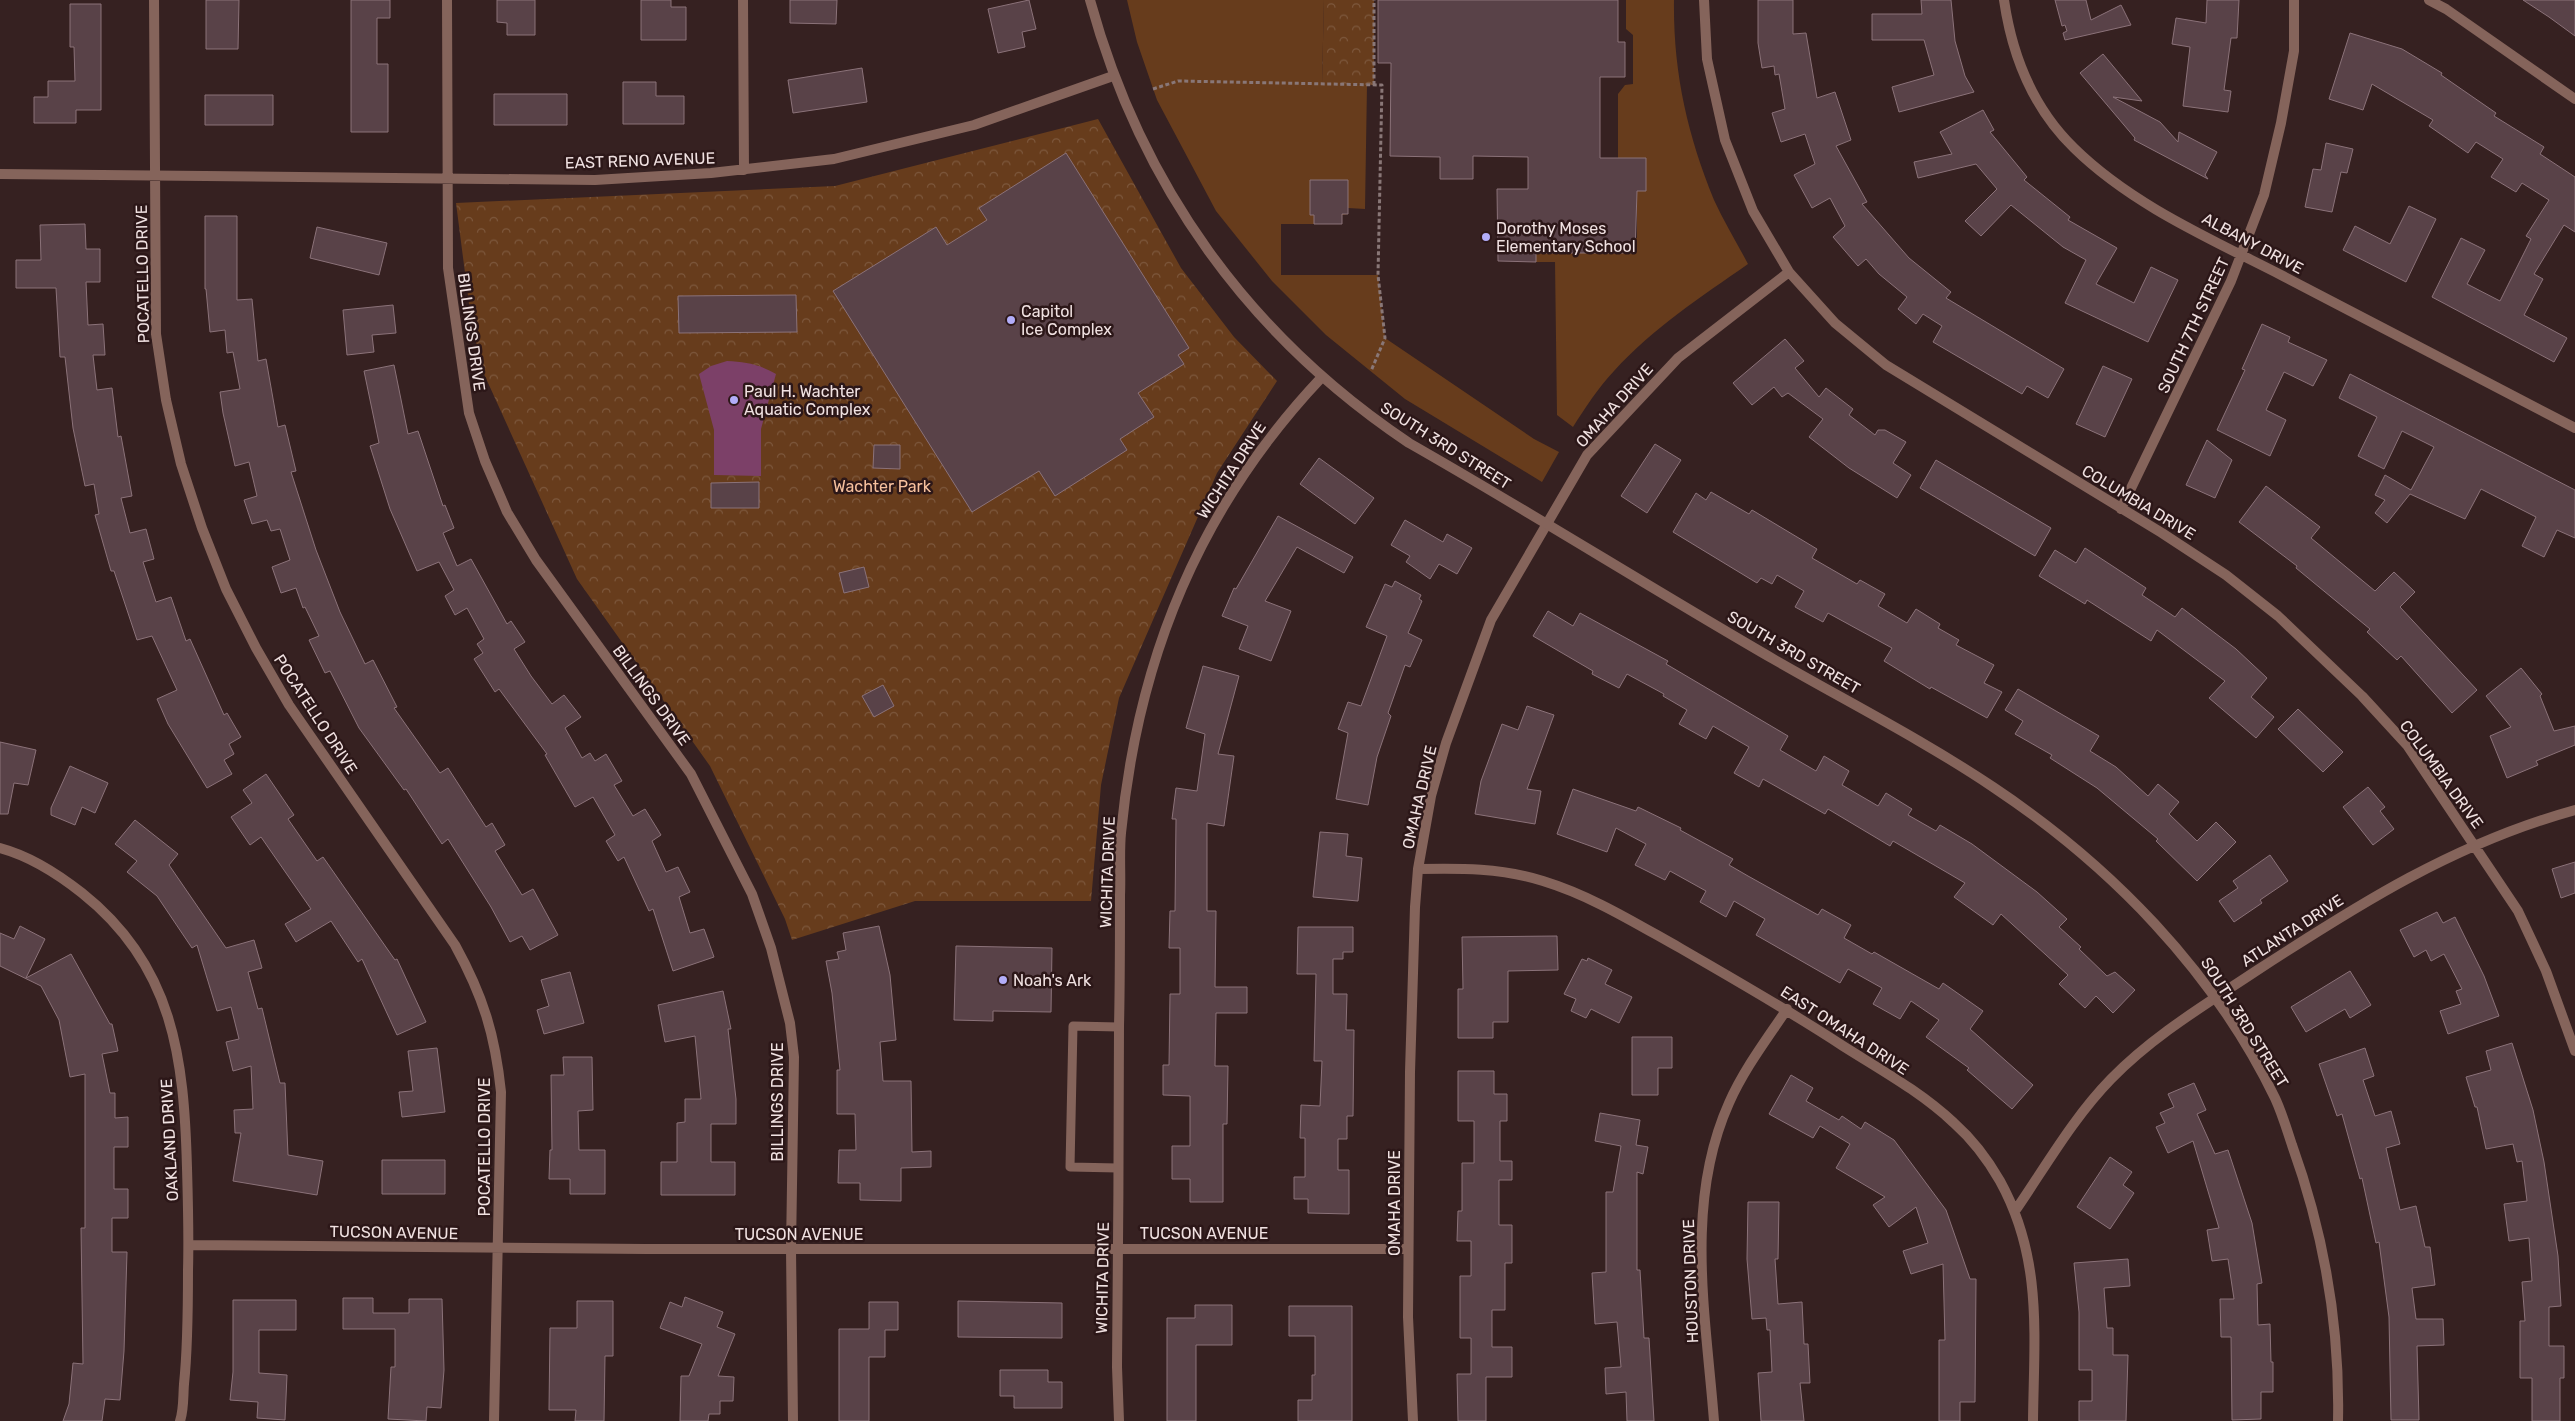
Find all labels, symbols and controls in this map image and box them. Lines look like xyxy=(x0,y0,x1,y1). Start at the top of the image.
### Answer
street label: EAST RENO AVENUE xyxy=(564,148,716,173)
street label: POCATELLO DRIVE xyxy=(132,204,153,344)
street label: ALBANY DRIVE xyxy=(2199,209,2307,278)
place label: Dorothy Moses Elementary School xyxy=(1496,219,1636,256)
marker: Dorothy Moses Elementary School xyxy=(1480,231,1492,243)
street label: SOUTH 7TH STREET xyxy=(2154,254,2233,396)
street label: BILLINGS DRIVE xyxy=(454,272,489,393)
place label: Capitol Ice Complex xyxy=(1021,302,1112,339)
marker: Capitol Ice Complex xyxy=(1005,314,1017,326)
street label: OMAHA DRIVE xyxy=(1572,360,1657,451)
place label: Paul H. Wachter Aquatic Complex xyxy=(744,382,871,419)
marker: Paul H. Wachter Aquatic Complex xyxy=(728,394,740,406)
street label: SOUTH 3RD STREET xyxy=(1377,398,1514,493)
street label: WICHITA DRIVE xyxy=(1193,418,1270,522)
street label: COLUMBIA DRIVE xyxy=(2078,461,2199,544)
park label: Wachter Park xyxy=(833,477,932,496)
street label: SOUTH 3RD STREET xyxy=(1724,607,1863,698)
street label: BILLINGS DRIVE xyxy=(609,641,694,749)
street label: POCATELLO DRIVE xyxy=(270,651,361,778)
street label: COLUMBIA DRIVE xyxy=(2396,716,2487,832)
street label: OMAHA DRIVE xyxy=(1398,743,1441,851)
street label: WICHITA DRIVE xyxy=(1096,816,1119,928)
street label: ATLANTA DRIVE xyxy=(2238,890,2347,971)
street label: SOUTH 3RD STREET xyxy=(2197,954,2292,1091)
place label: Noah's Ark xyxy=(1013,971,1092,990)
marker: Noah's Ark xyxy=(997,974,1009,986)
street label: EAST OMAHA DRIVE xyxy=(1777,982,1912,1079)
street label: BILLINGS DRIVE xyxy=(768,1042,787,1162)
street label: OAKLAND DRIVE xyxy=(157,1078,182,1202)
street label: POCATELLO DRIVE xyxy=(475,1078,494,1216)
street label: OMAHA DRIVE xyxy=(1385,1150,1404,1256)
street label: HOUSTON DRIVE xyxy=(1679,1219,1702,1343)
street label: TUCSON AVENUE xyxy=(329,1222,458,1243)
street label: WICHITA DRIVE xyxy=(1092,1222,1113,1334)
street label: TUCSON AVENUE xyxy=(1140,1224,1268,1243)
street label: TUCSON AVENUE xyxy=(735,1225,863,1244)

